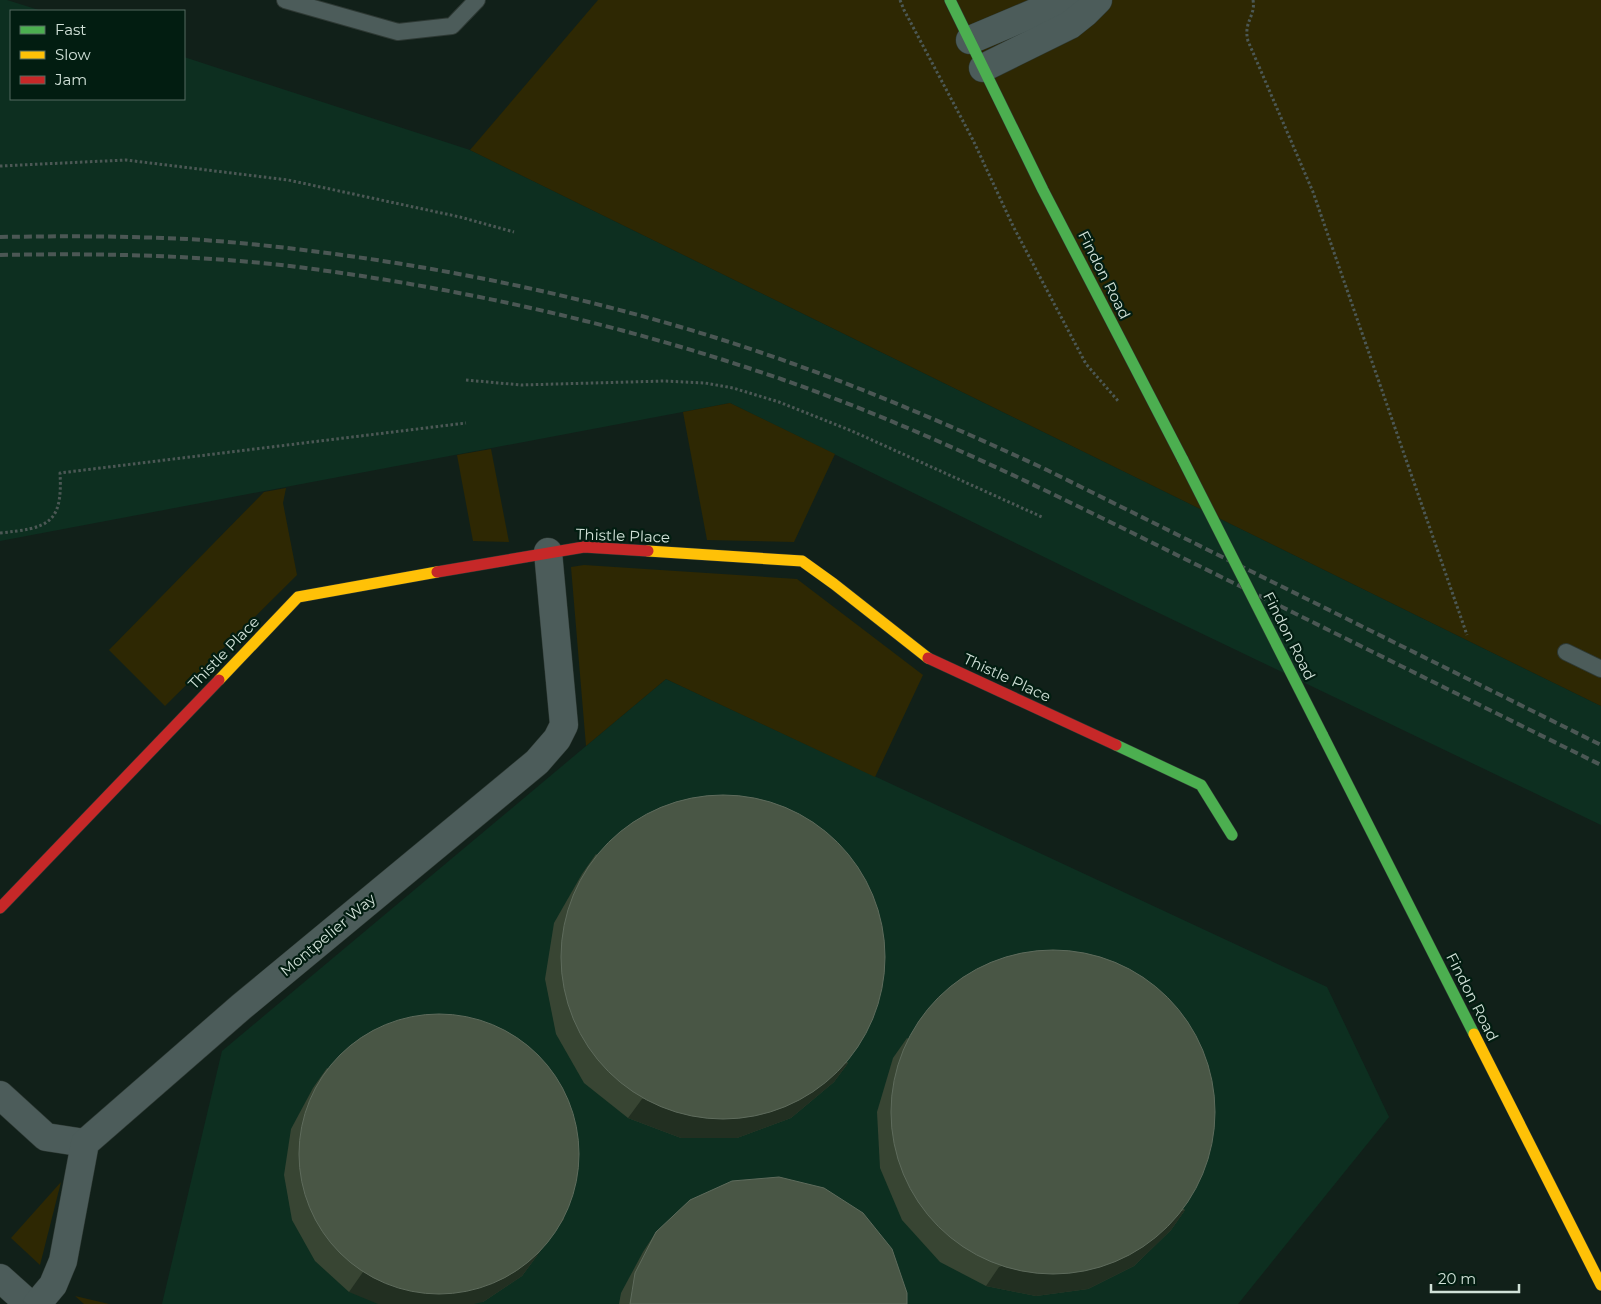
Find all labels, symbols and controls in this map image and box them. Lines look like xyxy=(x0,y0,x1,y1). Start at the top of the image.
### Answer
legend xyxy=(10,10,185,100)
text: Fast xyxy=(55,20,86,39)
text: Slow xyxy=(55,45,91,64)
text: Jam xyxy=(54,70,87,89)
street label: Findon Road xyxy=(1074,227,1135,322)
street label: Thistle Place xyxy=(576,524,670,547)
street label: Findon Road xyxy=(1259,588,1320,683)
street label: Thistle Place xyxy=(184,612,263,693)
street label: Thistle Place xyxy=(960,649,1054,706)
street label: Montpelier Way xyxy=(276,889,380,980)
street label: Findon Road xyxy=(1442,949,1503,1044)
scale bar xyxy=(1431,1262,1518,1294)
text: 20 m xyxy=(1438,1269,1476,1288)

